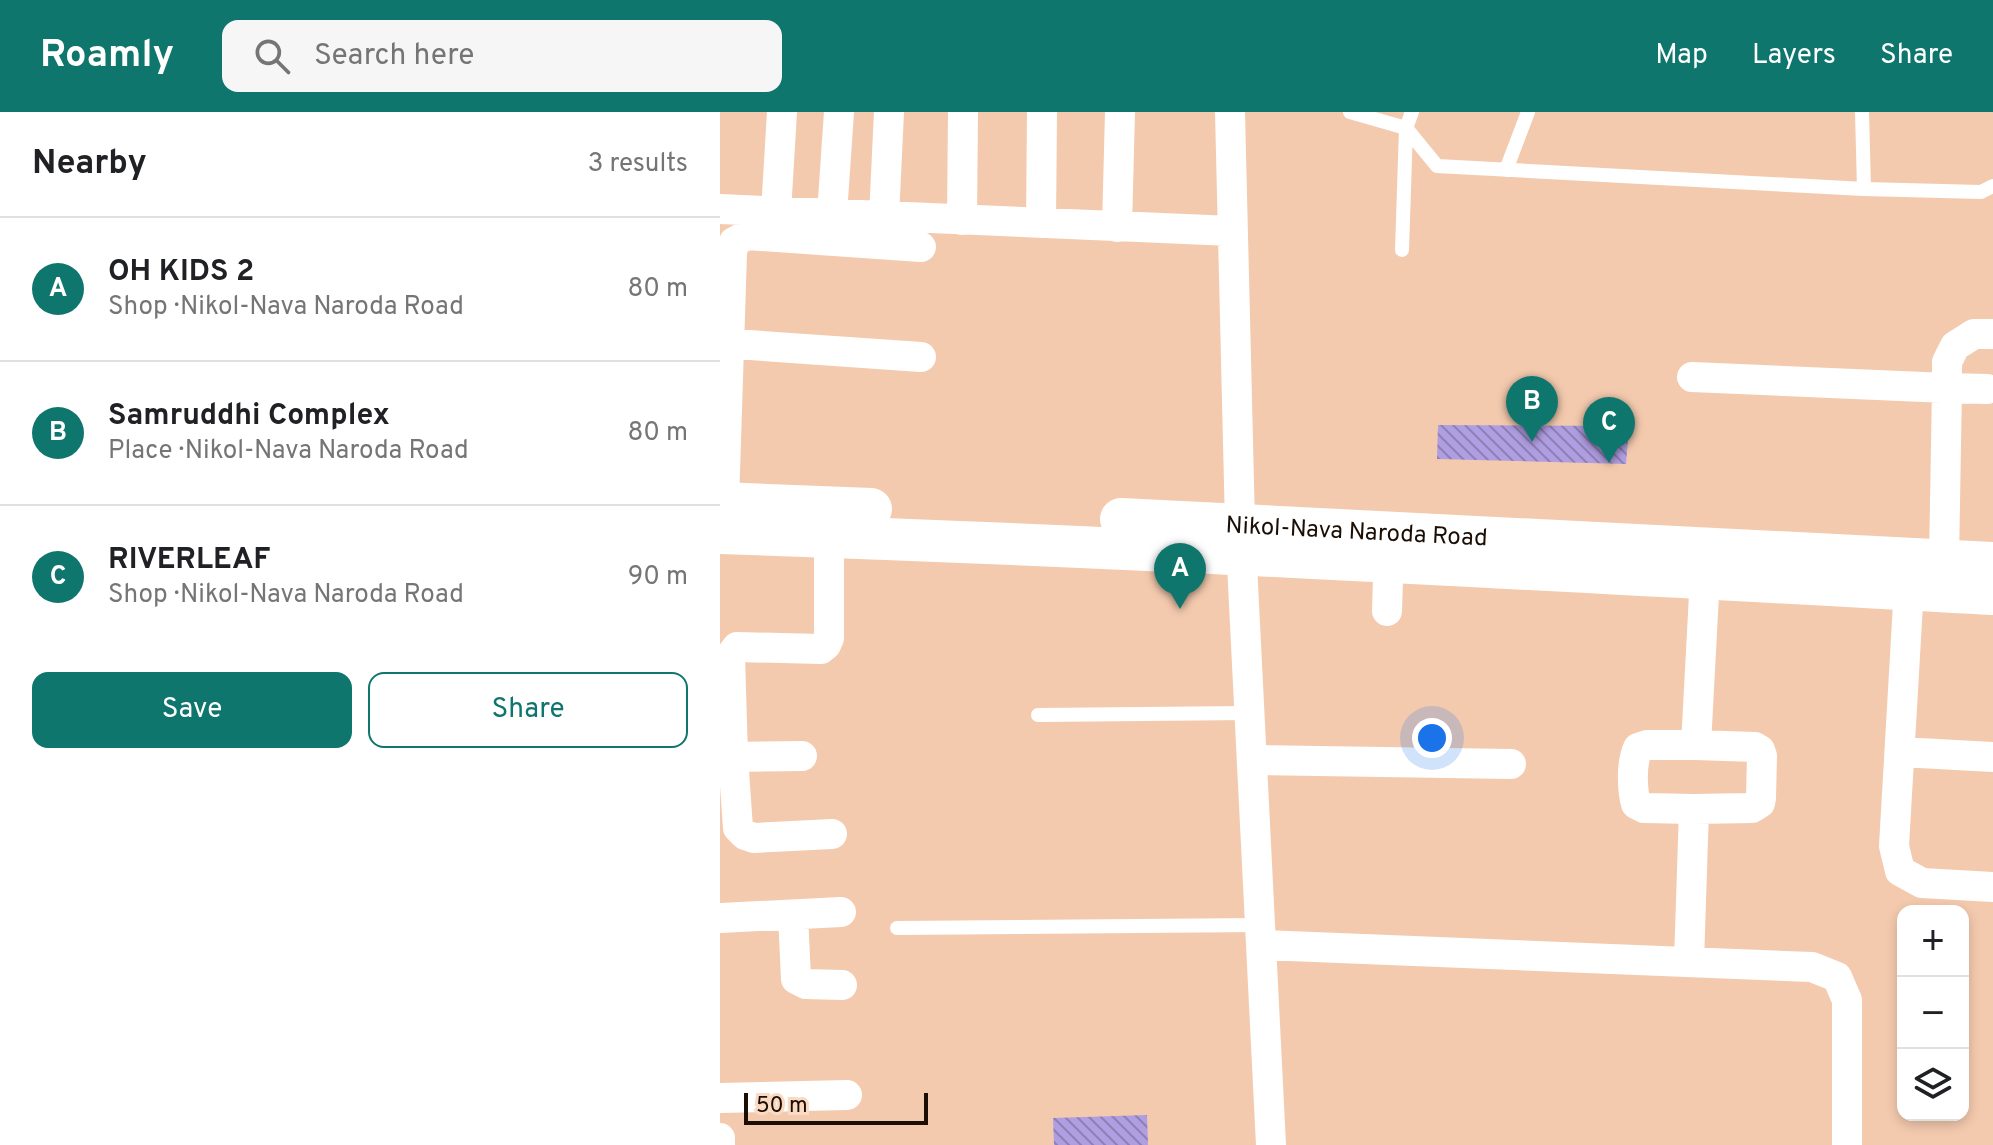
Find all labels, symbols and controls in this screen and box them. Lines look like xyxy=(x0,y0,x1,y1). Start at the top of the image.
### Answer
search box xyxy=(222,20,782,92)
text: Roamly xyxy=(40,32,174,81)
icon: search xyxy=(250,34,294,78)
text: Search here xyxy=(314,38,474,75)
text: Map xyxy=(1655,38,1708,74)
text: Layers xyxy=(1752,38,1836,74)
text: Share xyxy=(1880,38,1953,74)
text: Nearby xyxy=(32,143,147,186)
text: 3 results xyxy=(588,148,688,181)
text: OH KIDS 2 xyxy=(108,254,254,291)
text: A xyxy=(49,273,67,306)
text: 80 m xyxy=(628,273,688,306)
text: Shop · Nikol-Nava Naroda Road xyxy=(108,291,464,324)
pin: B xyxy=(1506,376,1558,442)
pin: C xyxy=(1583,397,1635,463)
text: Samruddhi Complex xyxy=(108,398,390,435)
text: B xyxy=(49,417,67,450)
text: 80 m xyxy=(628,417,688,450)
text: Place · Nikol-Nava Naroda Road xyxy=(108,435,469,468)
street label: Nikol-Nava Naroda Road xyxy=(1225,511,1488,554)
text: RIVERLEAF xyxy=(108,542,270,579)
pin: A xyxy=(1154,543,1206,609)
text: C xyxy=(50,561,66,594)
text: 90 m xyxy=(628,561,688,594)
text: Shop · Nikol-Nava Naroda Road xyxy=(108,579,464,612)
button: Save xyxy=(32,672,352,748)
button: Share xyxy=(368,672,688,748)
your location xyxy=(1412,718,1452,758)
map controls xyxy=(1897,905,1969,1121)
button: + xyxy=(1897,905,1969,977)
button: − xyxy=(1897,977,1969,1049)
button: layers xyxy=(1897,1049,1969,1121)
scale bar xyxy=(744,1089,928,1125)
text: 50 m xyxy=(756,1093,808,1120)

